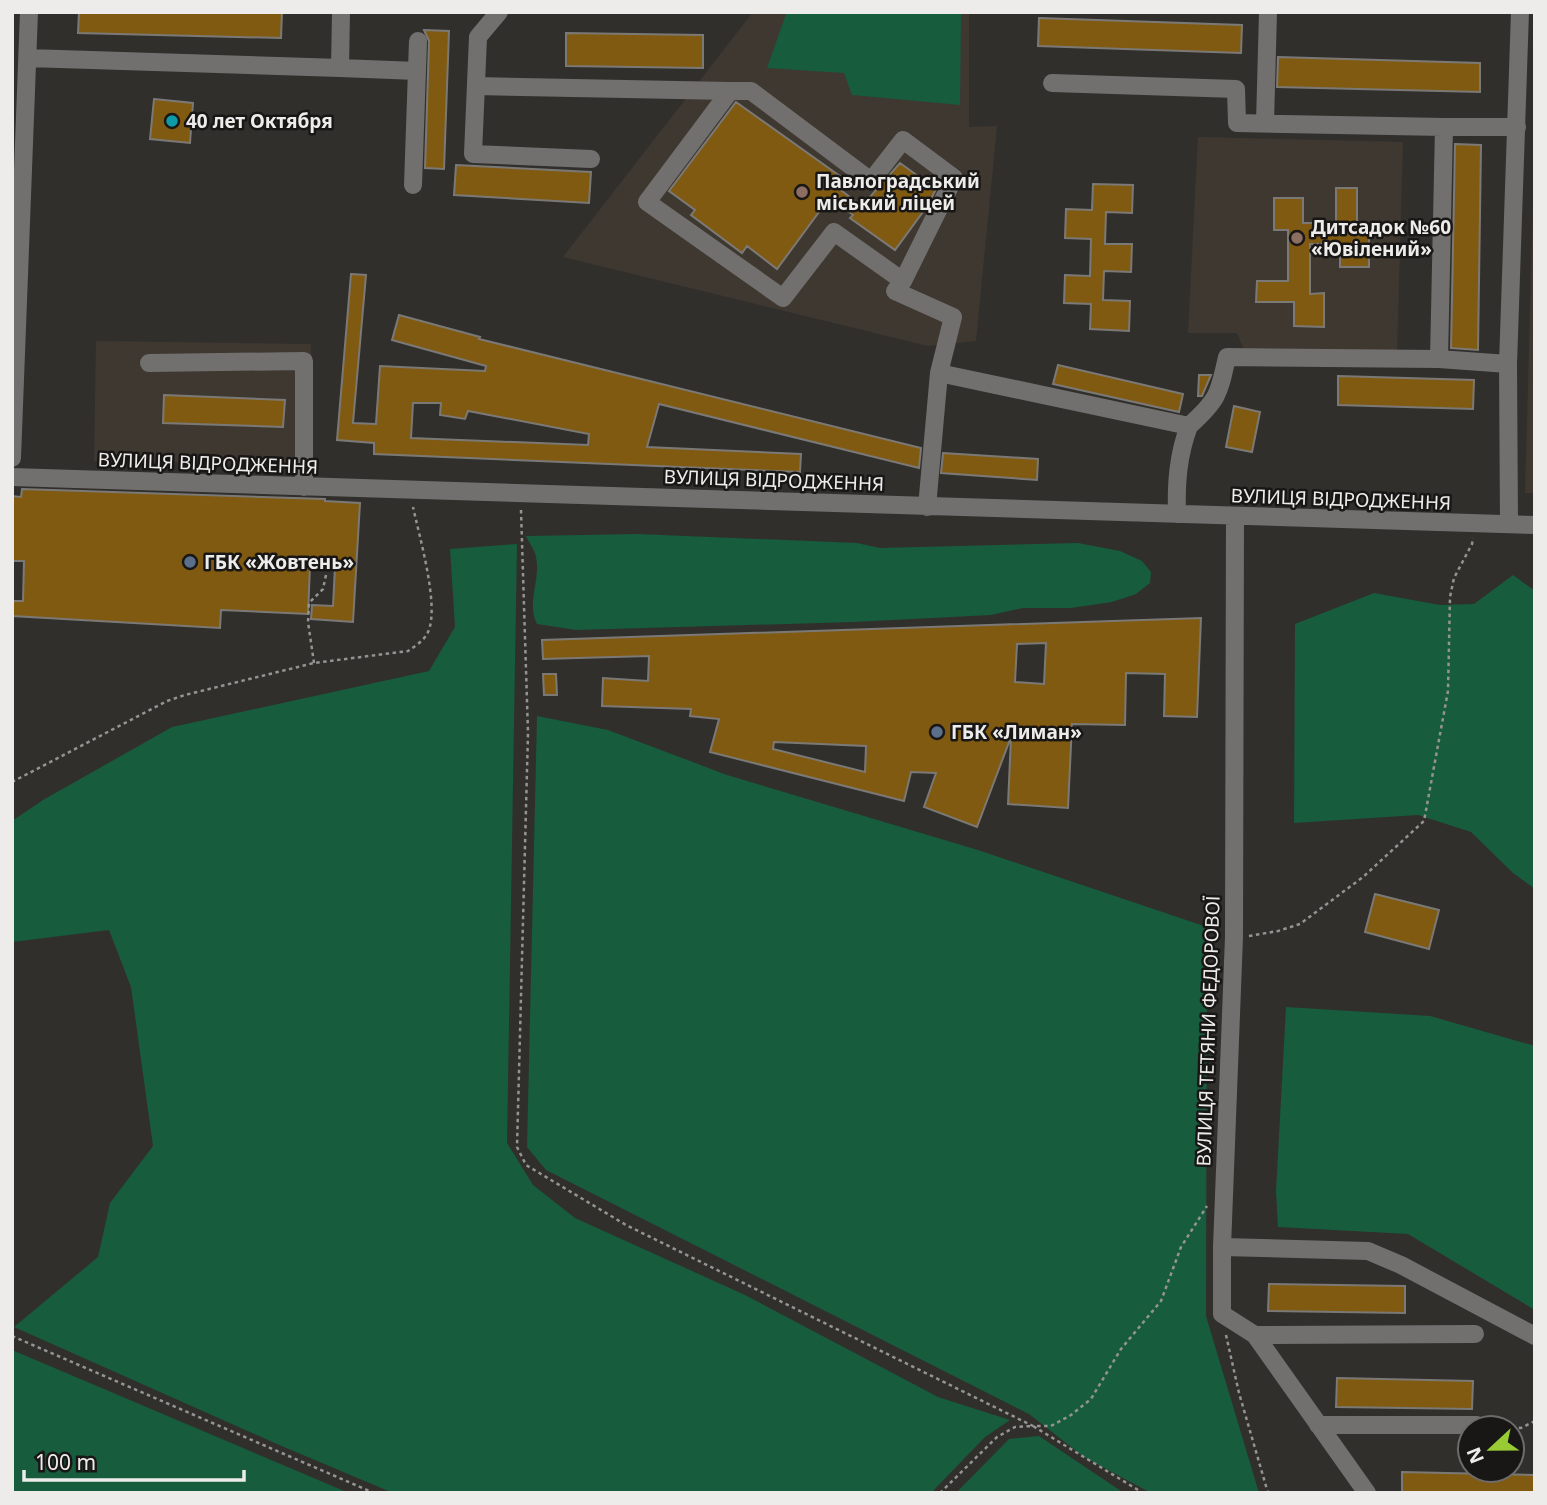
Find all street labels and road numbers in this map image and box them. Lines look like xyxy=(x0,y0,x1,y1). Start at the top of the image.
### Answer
street label: ВУЛИЦЯ ВІДРОДЖЕННЯ xyxy=(97,446,319,480)
street label: ВУЛИЦЯ ВІДРОДЖЕННЯ xyxy=(663,463,885,497)
street label: ВУЛИЦЯ ВІДРОДЖЕННЯ xyxy=(1230,482,1452,516)
street label: ВУЛИЦЯ ТЕТЯНИ ФЕДОРОВОЇ xyxy=(1190,895,1226,1167)

